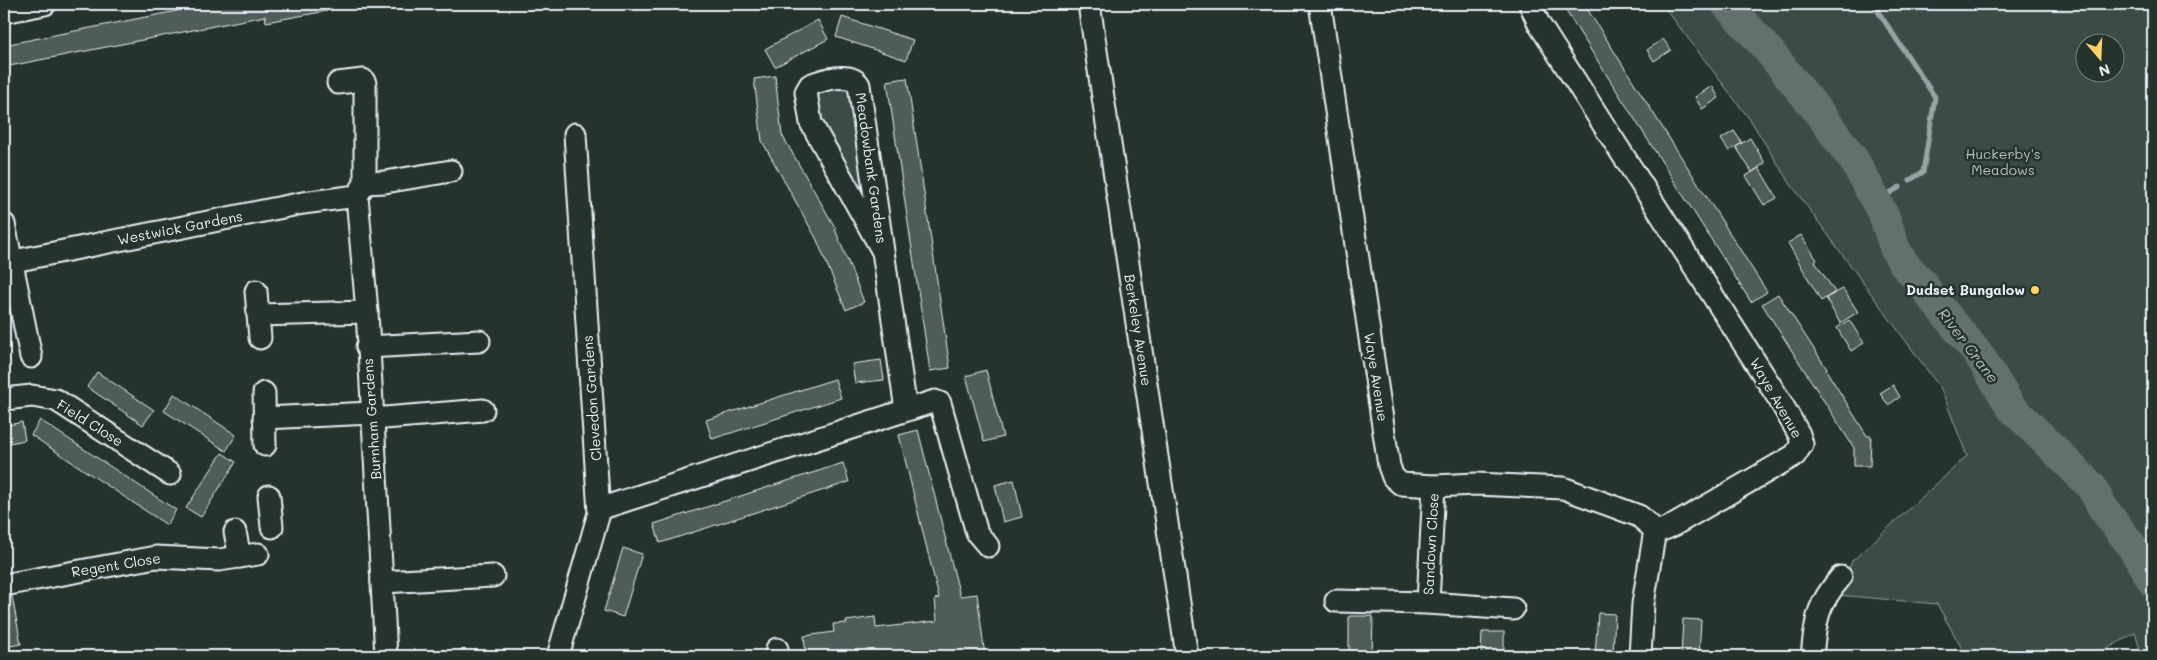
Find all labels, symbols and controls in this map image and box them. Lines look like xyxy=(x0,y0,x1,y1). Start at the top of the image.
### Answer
north arrow xyxy=(2074,32,2124,82)
text: N xyxy=(2096,60,2113,81)
street label: Meadowbank Gardens xyxy=(852,91,891,245)
park label: Huckerby's Meadows xyxy=(1965,144,2041,179)
street label: Westwick Gardens xyxy=(116,206,244,249)
street label: Berkeley Avenue xyxy=(1120,273,1157,387)
place label: Dudset Bungalow xyxy=(1906,280,2025,299)
marker: Dudset Bungalow xyxy=(2029,284,2041,296)
water label: River Crane xyxy=(1934,304,2004,387)
street label: Waye Avenue xyxy=(1360,331,1393,423)
street label: Clevedon Gardens xyxy=(578,335,605,461)
street label: Waye Avenue xyxy=(1746,354,1807,441)
street label: Burnham Gardens xyxy=(358,358,385,480)
street label: Field Close xyxy=(53,395,127,450)
street label: Sandown Close xyxy=(1418,493,1443,595)
street label: Regent Close xyxy=(70,548,162,581)

